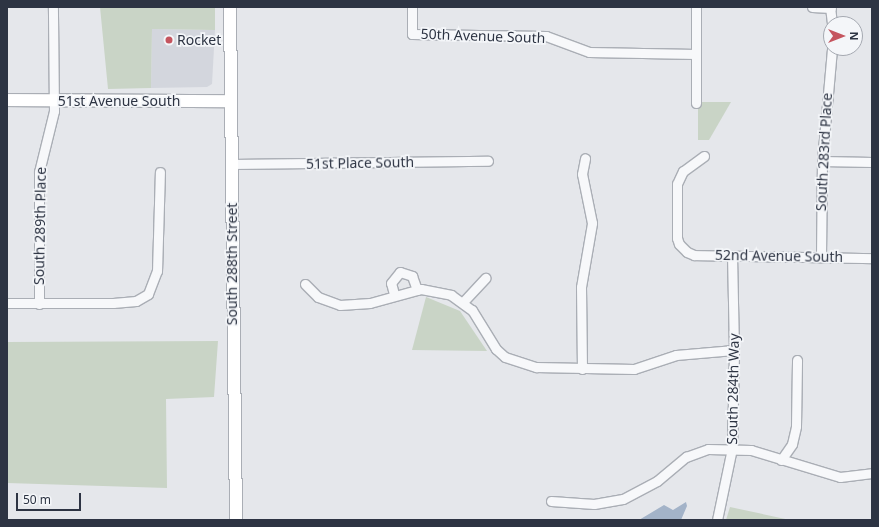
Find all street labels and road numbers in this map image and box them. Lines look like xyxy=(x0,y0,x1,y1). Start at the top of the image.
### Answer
street label: 50th Avenue South xyxy=(420,25,546,47)
street label: South 283rd Place xyxy=(813,92,835,212)
street label: 51st Avenue South xyxy=(58,93,180,109)
street label: 51st Place South xyxy=(306,154,414,172)
street label: South 289th Place xyxy=(31,167,49,285)
street label: South 288th Street xyxy=(224,203,240,325)
street label: 52nd Avenue South xyxy=(715,246,843,266)
street label: South 284th Way xyxy=(724,333,742,445)

